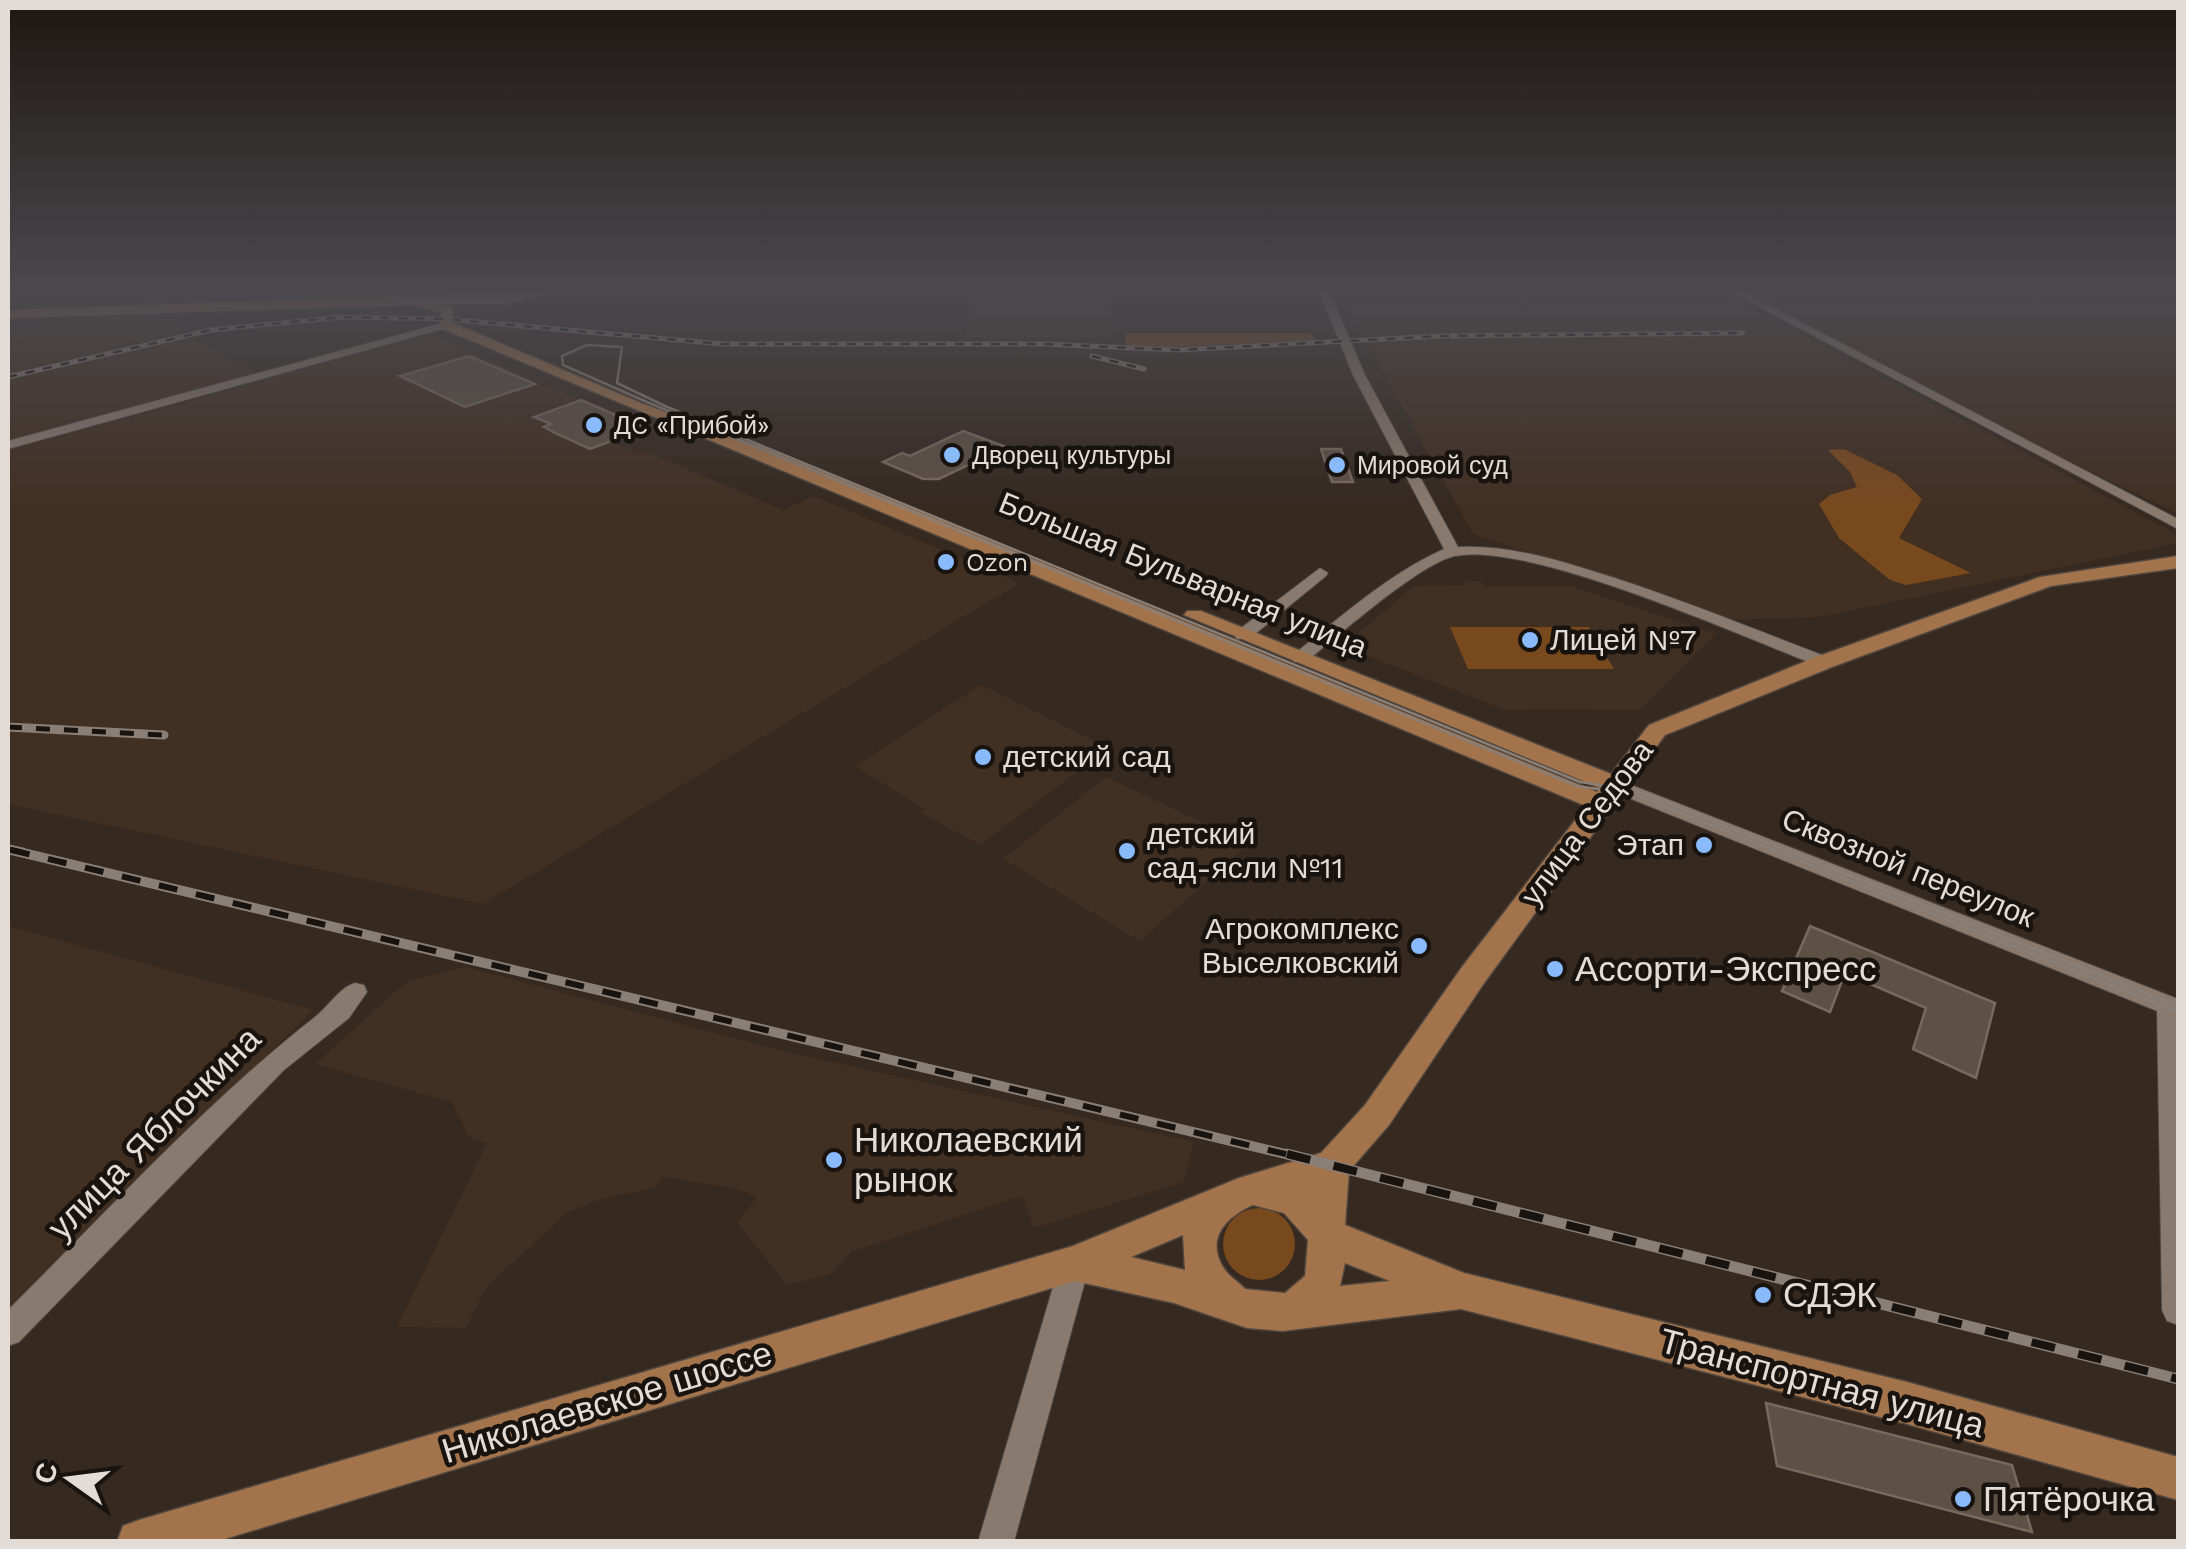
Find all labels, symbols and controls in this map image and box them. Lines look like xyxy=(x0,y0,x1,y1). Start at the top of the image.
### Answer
place label: ДC «Прибой» xyxy=(614,411,769,440)
marker: ДC «Прибой» xyxy=(583,414,605,436)
place label: Дворец культуры xyxy=(972,441,1171,470)
marker: Дворец культуры xyxy=(941,444,963,466)
place label: Мировой суд xyxy=(1357,451,1508,480)
marker: Мировой суд xyxy=(1326,454,1348,476)
street label: Большая Бульварная улица xyxy=(994,485,1373,665)
place label: Ozon xyxy=(966,548,1028,577)
marker: Ozon xyxy=(935,551,957,573)
place label: Лицей №7 xyxy=(1550,622,1697,657)
marker: Лицей №7 xyxy=(1519,629,1541,651)
street label: улица Седова xyxy=(1513,733,1660,912)
place label: детский сад xyxy=(1003,739,1171,774)
marker: детский сад xyxy=(972,746,994,768)
street label: Сквозной переулок xyxy=(1777,801,2040,934)
place label: детский сад-ясли №11 xyxy=(1147,816,1343,885)
place label: Этап xyxy=(1616,827,1684,862)
marker: Этап xyxy=(1693,834,1715,856)
marker: детский сад-ясли №11 xyxy=(1116,840,1138,862)
place label: Агрокомплекс Выселковский xyxy=(1202,911,1399,980)
marker: Агрокомплекс Выселковский xyxy=(1408,935,1430,957)
place label: Ассорти-Экспресс xyxy=(1575,948,1877,990)
marker: Ассорти-Экспресс xyxy=(1544,958,1566,980)
street label: улица Яблочкина xyxy=(39,1018,269,1248)
place label: Николаевский рынок xyxy=(854,1119,1083,1201)
marker: Николаевский рынок xyxy=(823,1149,845,1171)
place label: СДЭК xyxy=(1783,1274,1877,1316)
marker: СДЭК xyxy=(1752,1284,1774,1306)
street label: Транспортная улица xyxy=(1655,1319,1989,1447)
street label: Николаевское шоссе xyxy=(437,1332,777,1472)
north arrow xyxy=(20,1429,120,1529)
text: С xyxy=(28,1459,65,1487)
place label: Пятёрочка xyxy=(1983,1478,2155,1520)
marker: Пятёрочка xyxy=(1952,1488,1974,1510)

